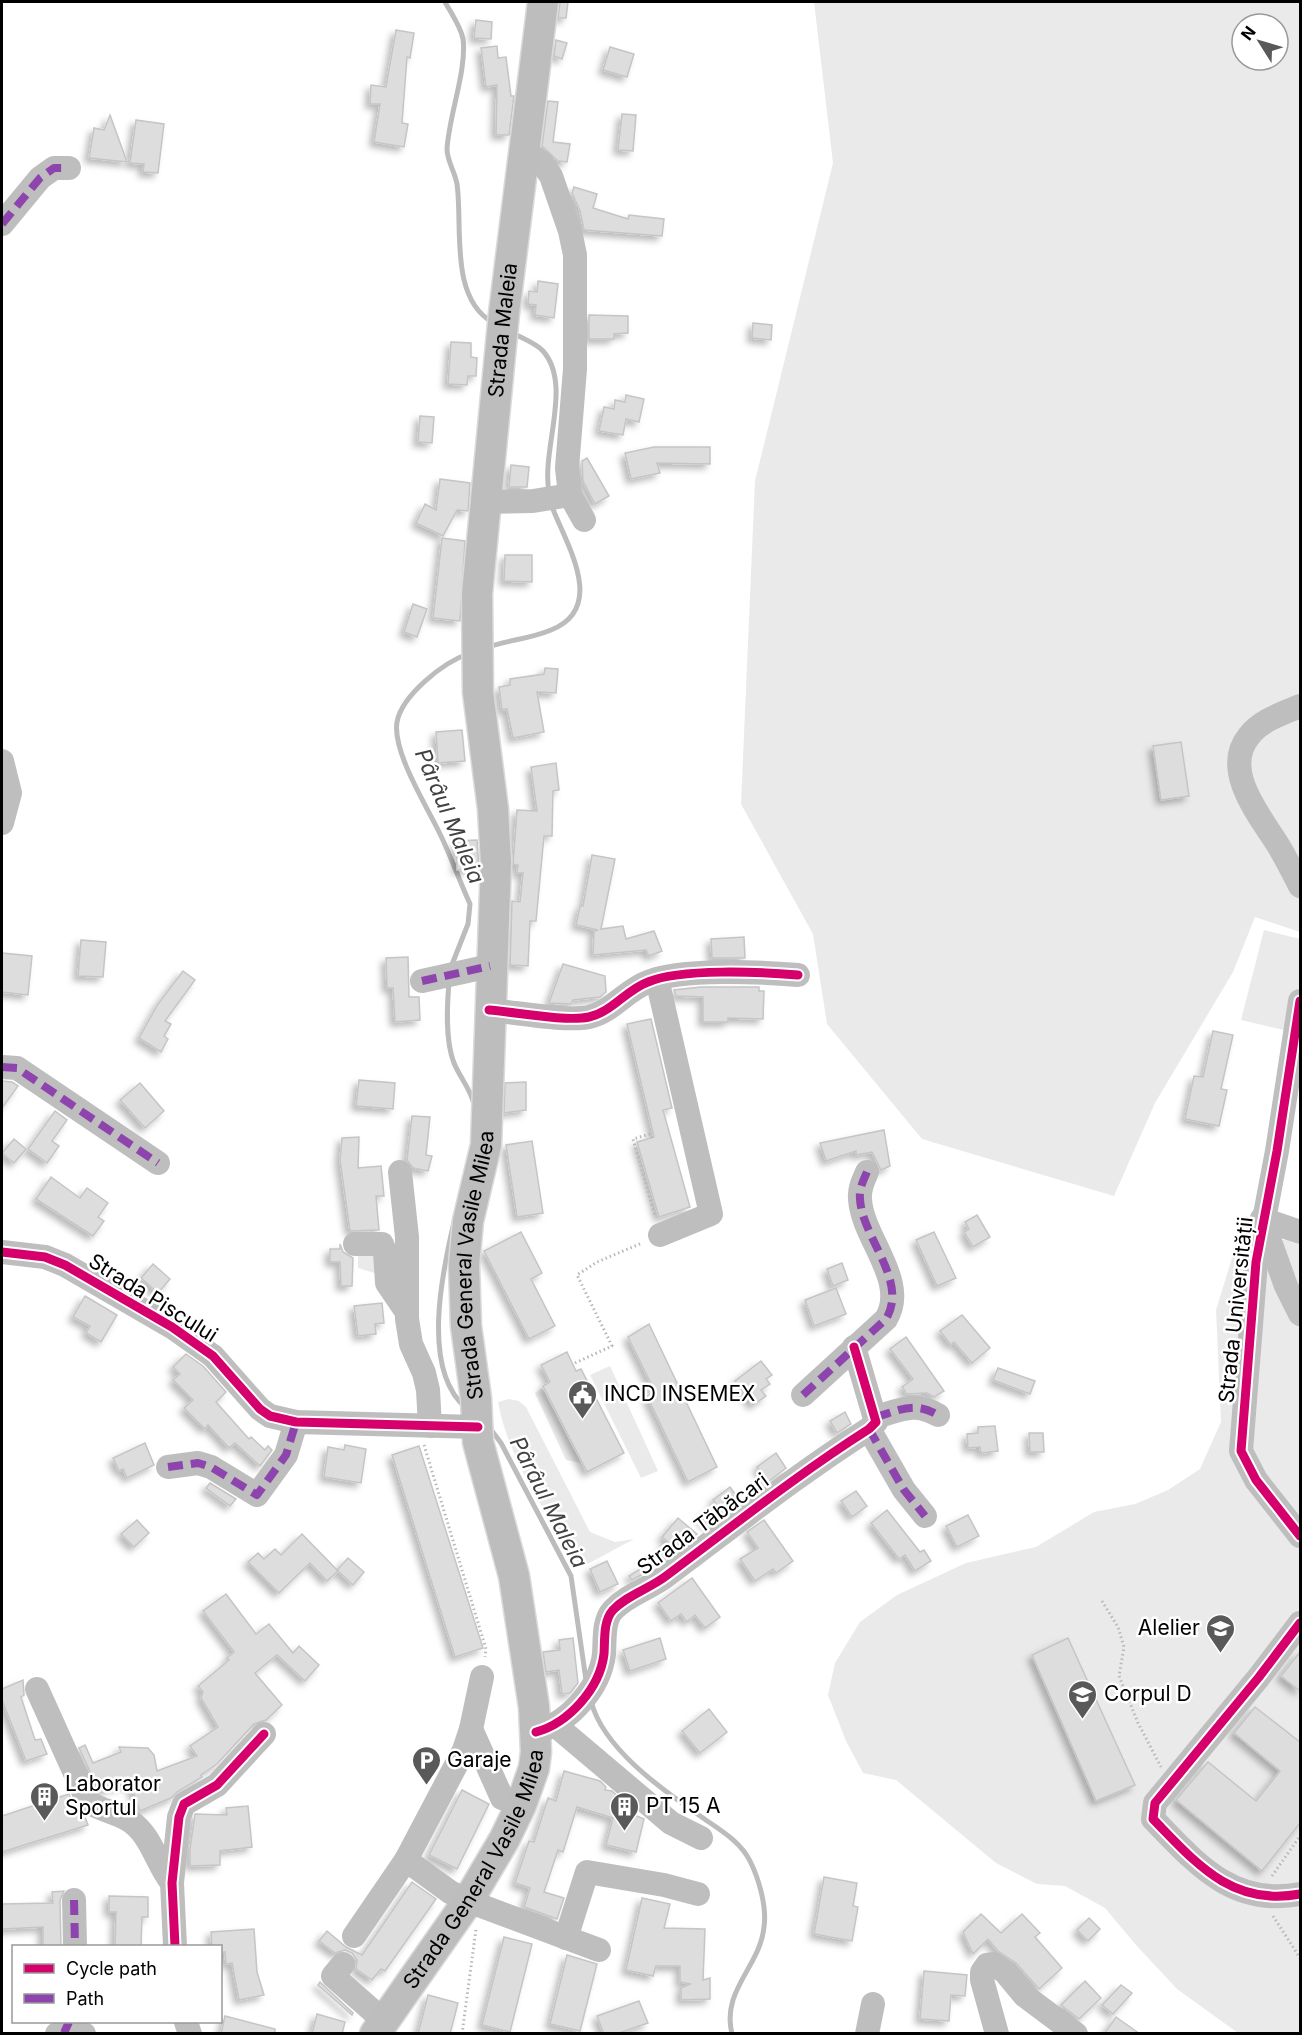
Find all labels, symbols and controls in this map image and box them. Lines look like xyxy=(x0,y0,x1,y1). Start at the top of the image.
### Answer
north arrow xyxy=(1230,12,1290,72)
text: N xyxy=(1236,22,1260,44)
street label: Strada Maleia xyxy=(483,261,522,399)
water label: Pârâul Maleia xyxy=(410,745,490,887)
street label: Strada General Vasile Milea xyxy=(451,1130,498,1402)
street label: Strada Universității xyxy=(1213,1216,1258,1404)
street label: Strada Piscului xyxy=(84,1248,222,1347)
public building icon: INCD INSEMEX xyxy=(567,1378,599,1420)
place label: INCD INSEMEX xyxy=(604,1381,755,1406)
water label: Pârâul Maleia xyxy=(505,1432,593,1572)
street label: Strada Tăbăcari xyxy=(632,1467,773,1580)
school or university icon: Alelier xyxy=(1205,1612,1237,1654)
place label: Alelier xyxy=(1138,1615,1200,1640)
school or university icon: Corpul D xyxy=(1067,1678,1099,1720)
place label: Corpul D xyxy=(1104,1681,1192,1706)
parking icon: Garaje xyxy=(410,1744,442,1786)
place label: Garaje xyxy=(447,1747,512,1772)
street label: Strada General Vasile Milea xyxy=(398,1748,548,1993)
place label: Laborator Sportul xyxy=(65,1771,161,1820)
building icon: Laborator Sportul xyxy=(28,1780,60,1822)
building icon: PT 15 A xyxy=(609,1790,641,1832)
place label: PT 15 A xyxy=(646,1793,721,1818)
legend xyxy=(12,1945,222,2023)
text: Cycle path xyxy=(66,1958,157,1979)
text: Path xyxy=(66,1988,104,2009)

